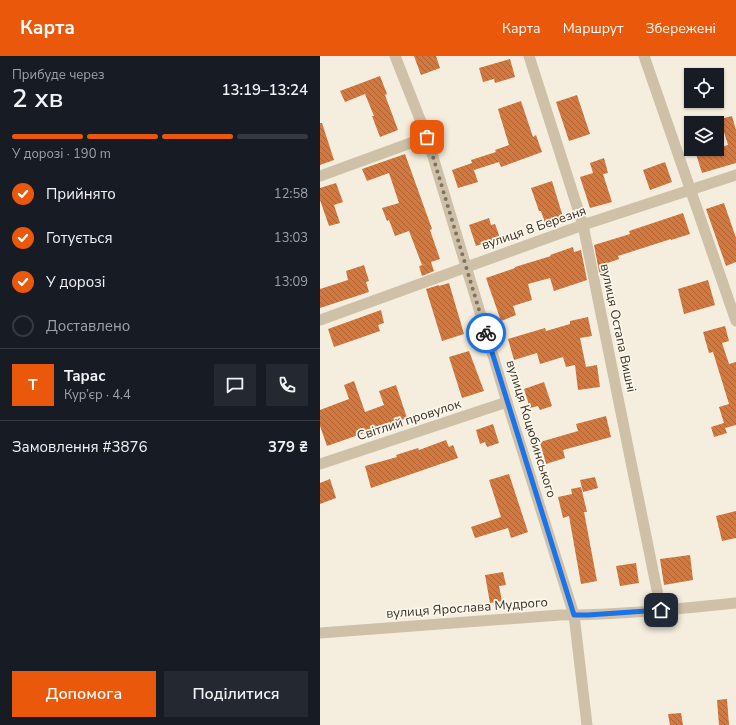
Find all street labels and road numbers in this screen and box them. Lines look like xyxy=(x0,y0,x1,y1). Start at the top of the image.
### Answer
street label: вулиця 8 Березня xyxy=(479,202,589,254)
street label: вулиця Остапа Вишні xyxy=(596,262,640,394)
street label: вулиця Коцюбинського xyxy=(501,358,561,500)
street label: Світлий провулок xyxy=(355,395,464,445)
street label: вулиця Ярослава Мудрого xyxy=(386,593,548,623)

